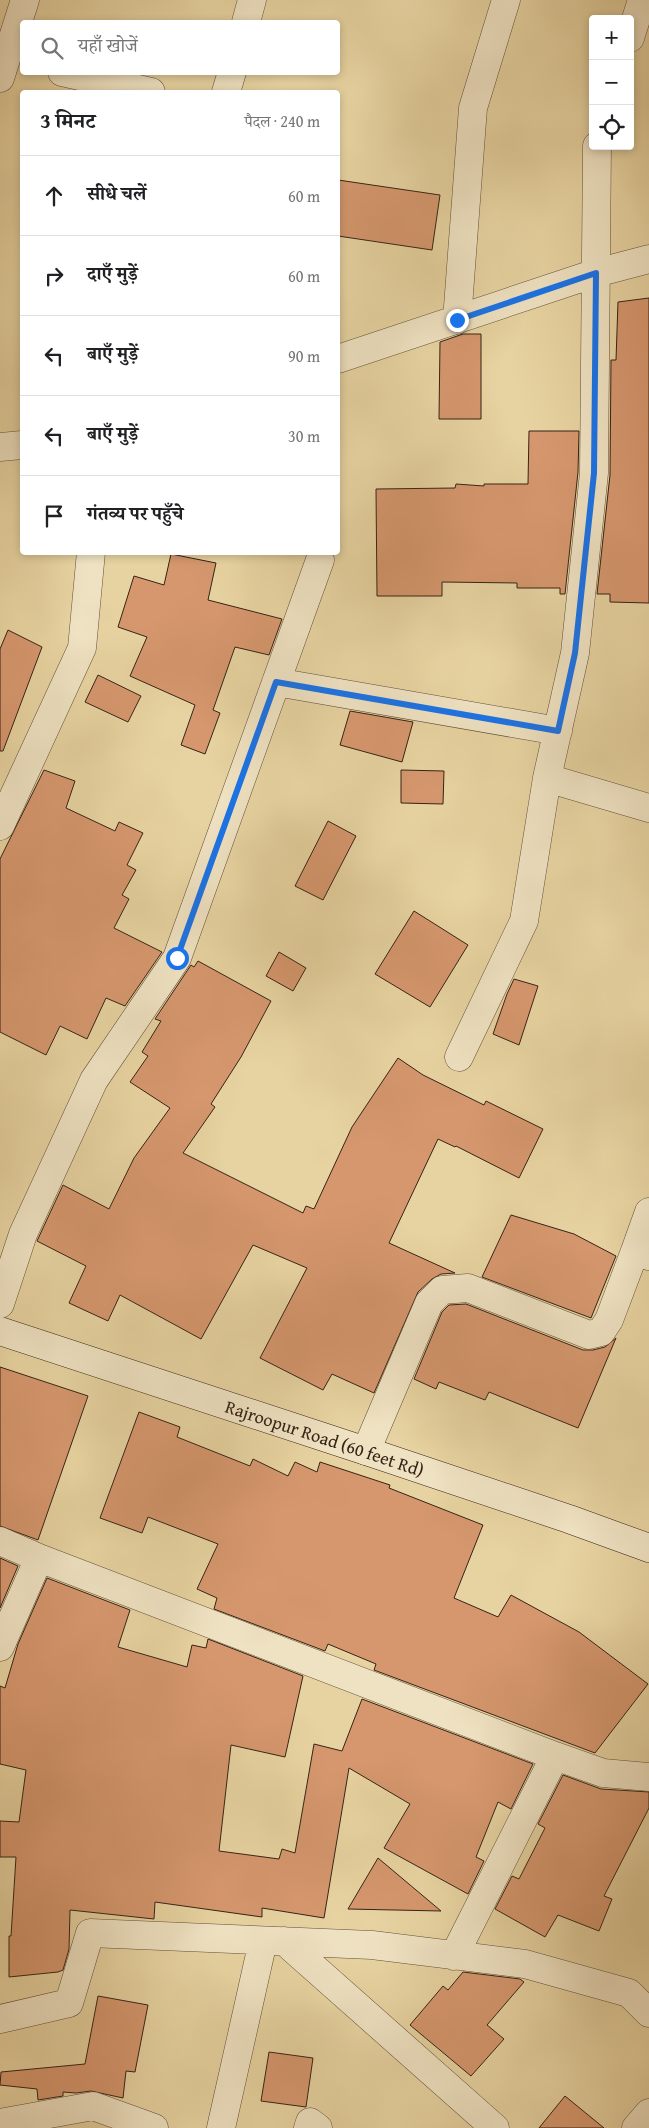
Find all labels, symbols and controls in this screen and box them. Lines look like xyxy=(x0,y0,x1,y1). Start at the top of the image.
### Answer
map controls xyxy=(589,15,634,150)
button: + xyxy=(589,15,634,60)
search box xyxy=(20,20,340,75)
text: यहाँ खोजें xyxy=(78,31,138,59)
icon: search xyxy=(38,34,66,62)
button: − xyxy=(589,60,634,105)
text: 3 मिनट xyxy=(40,105,95,136)
button: locate xyxy=(589,105,634,150)
text: पैदल · 240 m xyxy=(244,109,320,133)
text: सीधे चलें xyxy=(87,179,146,207)
icon: ahead xyxy=(40,182,68,210)
text: 60 m xyxy=(288,184,320,208)
text: दाएँ मुड़ें xyxy=(87,259,138,287)
icon: right xyxy=(40,262,68,290)
text: 60 m xyxy=(288,264,320,288)
route end xyxy=(446,309,469,332)
text: बाएँ मुड़ें xyxy=(87,339,138,367)
icon: left xyxy=(40,342,68,370)
text: 90 m xyxy=(288,344,320,368)
text: बाएँ मुड़ें xyxy=(87,419,138,447)
icon: left xyxy=(40,422,68,450)
text: 30 m xyxy=(288,424,320,448)
text: गंतव्य पर पहुँचे xyxy=(87,499,183,527)
icon: arrive xyxy=(40,502,68,530)
route start xyxy=(166,947,189,970)
street label: Rajroopur Road (60 feet Rd) xyxy=(222,1392,428,1483)

